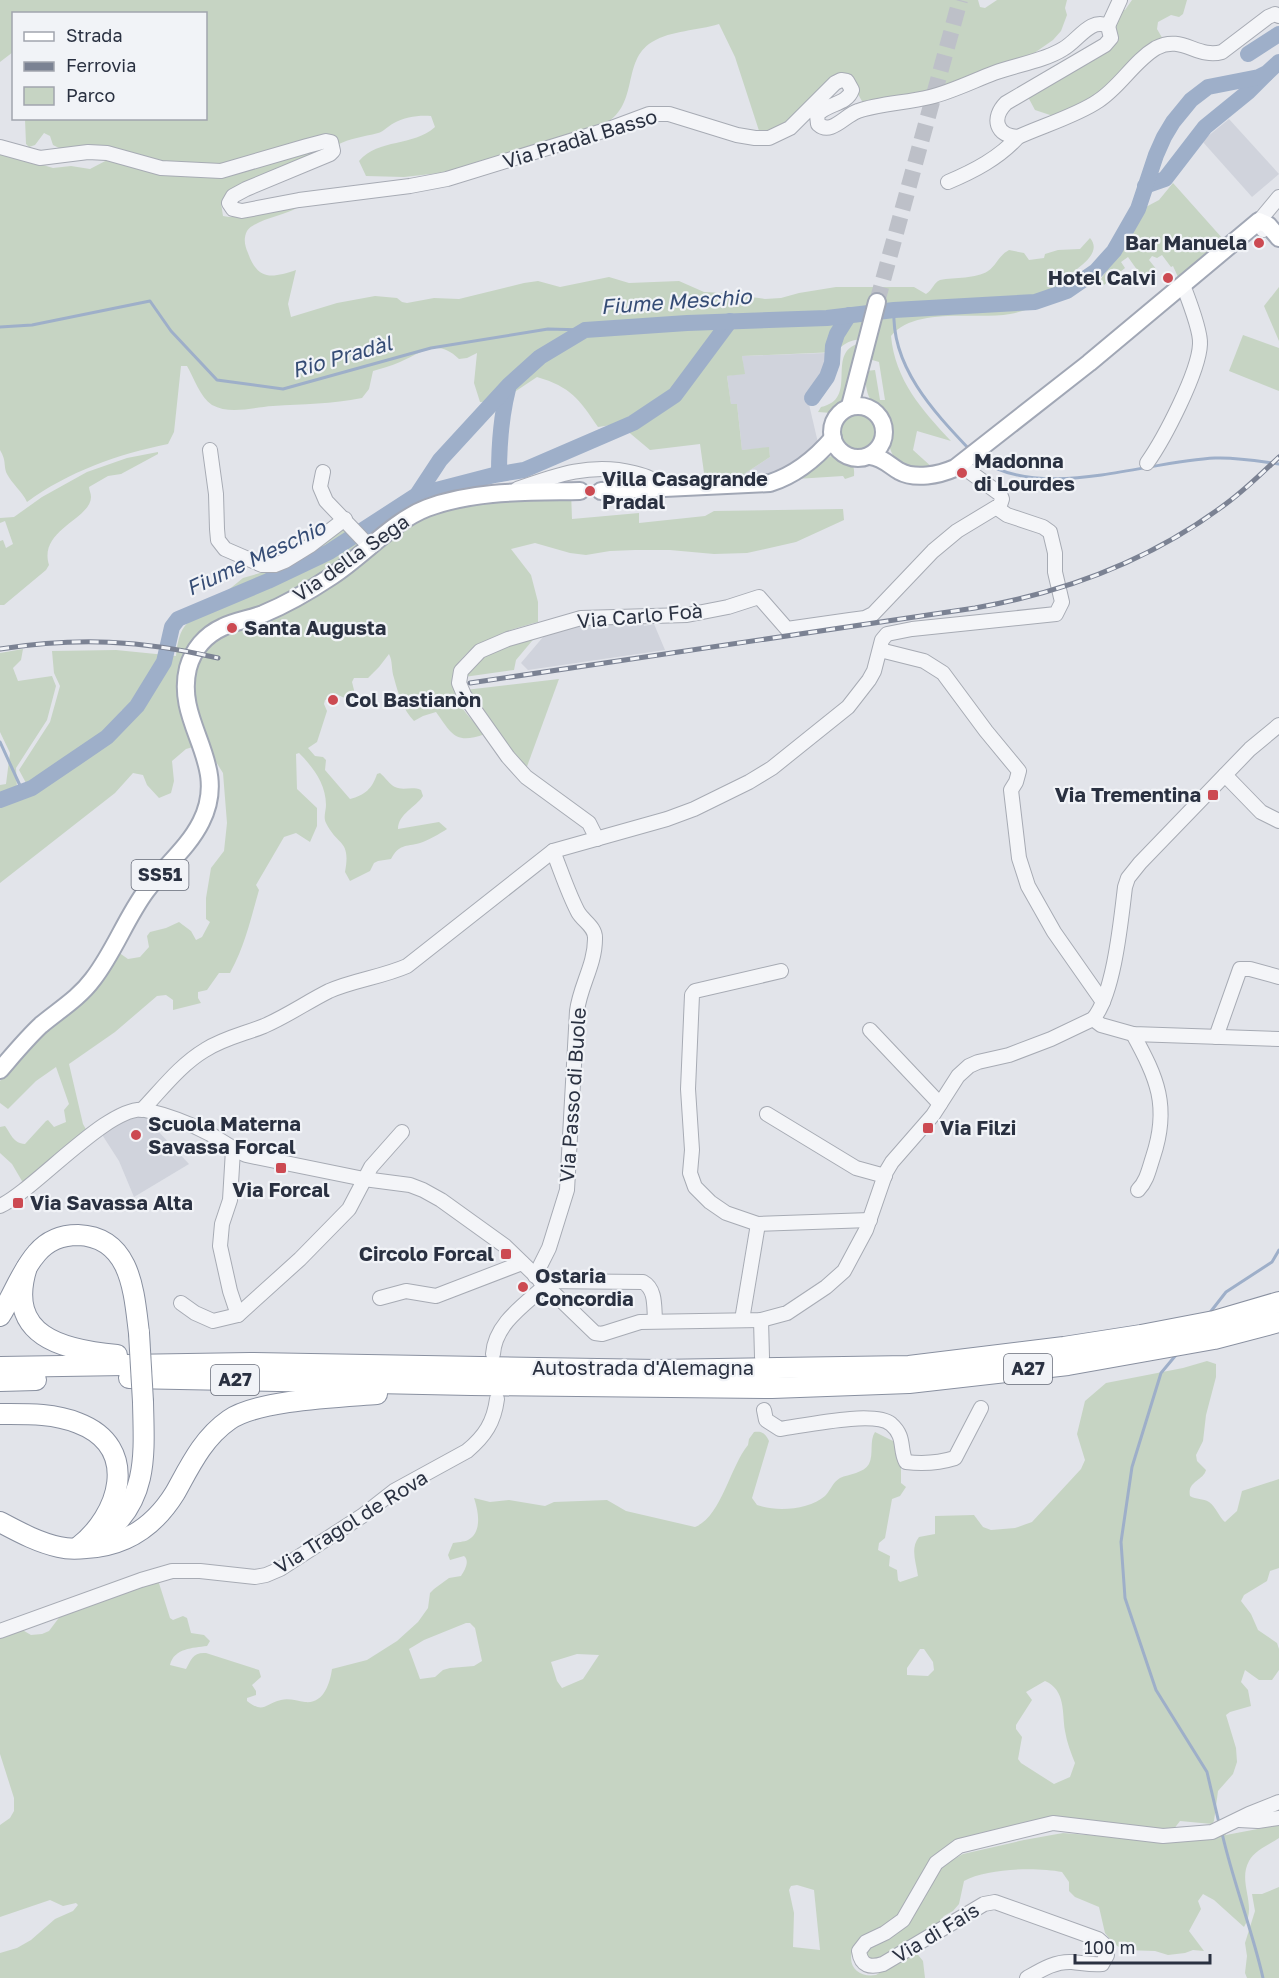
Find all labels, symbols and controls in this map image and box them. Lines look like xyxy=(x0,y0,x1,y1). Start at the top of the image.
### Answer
legend xyxy=(12,12,207,120)
text: Strada xyxy=(66,24,123,46)
text: Ferrovia xyxy=(66,54,136,76)
text: Parco xyxy=(66,84,115,106)
street label: Via Pradàl Basso xyxy=(500,103,660,173)
place label: Bar Manuela xyxy=(1125,230,1247,254)
marker: Bar Manuela xyxy=(1252,236,1266,250)
place label: Hotel Calvi xyxy=(1048,265,1156,289)
marker: Hotel Calvi xyxy=(1161,271,1175,285)
water label: Fiume Meschio xyxy=(600,283,753,319)
water label: Rio Pradàl xyxy=(289,329,396,383)
place label: Madonna di Lourdes xyxy=(974,448,1075,495)
place label: Villa Casagrande Pradal xyxy=(602,466,768,513)
marker: Madonna di Lourdes xyxy=(955,466,969,480)
marker: Villa Casagrande Pradal xyxy=(583,484,597,498)
street label: Via della Sega xyxy=(288,508,413,606)
water label: Fiume Meschio xyxy=(182,513,331,601)
street label: Via Carlo Foà xyxy=(576,598,704,632)
place label: Santa Augusta xyxy=(244,615,386,639)
marker: Santa Augusta xyxy=(225,621,239,635)
place label: Col Bastianòn xyxy=(345,687,481,711)
marker: Col Bastianòn xyxy=(326,693,340,707)
place label: Via Trementina xyxy=(1055,782,1201,806)
marker: Via Trementina xyxy=(1206,788,1220,802)
road number: SS51 xyxy=(132,860,188,890)
street label: Via Passo di Buole xyxy=(554,1007,590,1183)
place label: Scuola Materna Savassa Forcal xyxy=(148,1111,301,1158)
place label: Via Filzi xyxy=(940,1115,1016,1139)
marker: Via Filzi xyxy=(921,1121,935,1135)
marker: Scuola Materna Savassa Forcal xyxy=(129,1128,143,1142)
marker: Via Forcal xyxy=(274,1161,288,1175)
place label: Via Forcal xyxy=(232,1177,330,1201)
place label: Via Savassa Alta xyxy=(30,1190,193,1214)
marker: Via Savassa Alta xyxy=(11,1196,25,1210)
place label: Circolo Forcal xyxy=(359,1241,494,1265)
marker: Circolo Forcal xyxy=(499,1247,513,1261)
place label: Ostaria Concordia xyxy=(535,1263,634,1310)
marker: Ostaria Concordia xyxy=(516,1280,530,1294)
road number: A27 xyxy=(1004,1354,1052,1384)
street label: Autostrada d'Alemagna xyxy=(532,1355,754,1379)
road number: A27 xyxy=(211,1365,259,1395)
street label: Via Tragol de Rova xyxy=(269,1464,431,1578)
street label: Via di Fais xyxy=(888,1897,983,1967)
scale bar xyxy=(1075,1927,1210,1965)
text: 100 m xyxy=(1084,1936,1135,1958)

